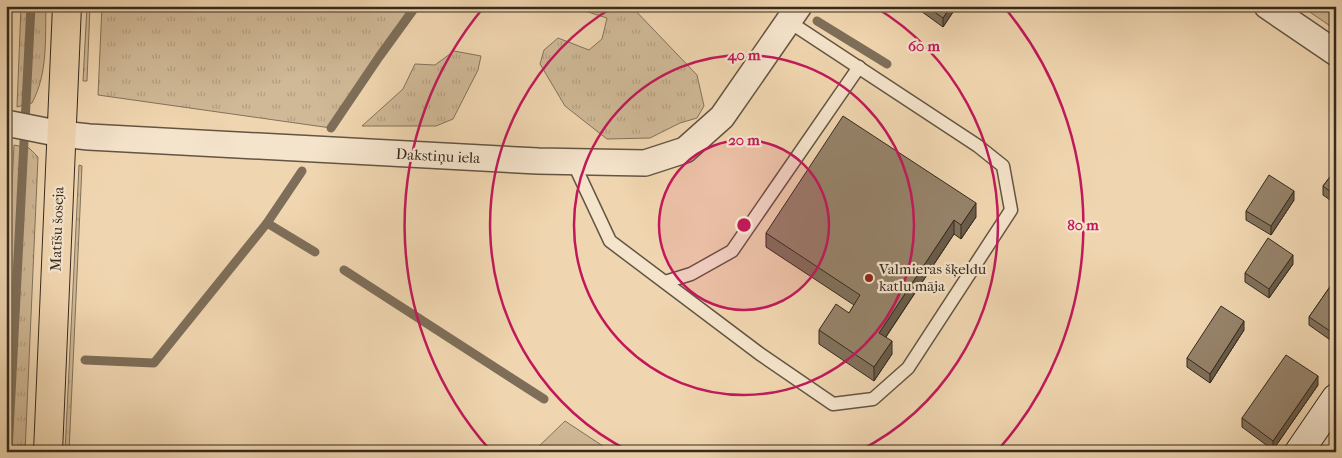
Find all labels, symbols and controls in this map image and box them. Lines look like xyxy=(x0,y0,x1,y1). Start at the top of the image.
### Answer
text: 60 m xyxy=(908,37,941,55)
text: 40 m xyxy=(727,46,761,64)
text: 20 m xyxy=(728,131,760,149)
street label: Dakstiņu iela xyxy=(395,145,482,167)
street label: Matīšu šoseja xyxy=(47,185,68,272)
centre of rings xyxy=(735,216,753,234)
text: 80 m xyxy=(1067,216,1099,234)
place label: Valmieras šķeldu katlu māja xyxy=(878,260,987,295)
marker: Valmieras šķeldu katlu māja xyxy=(863,272,875,284)

